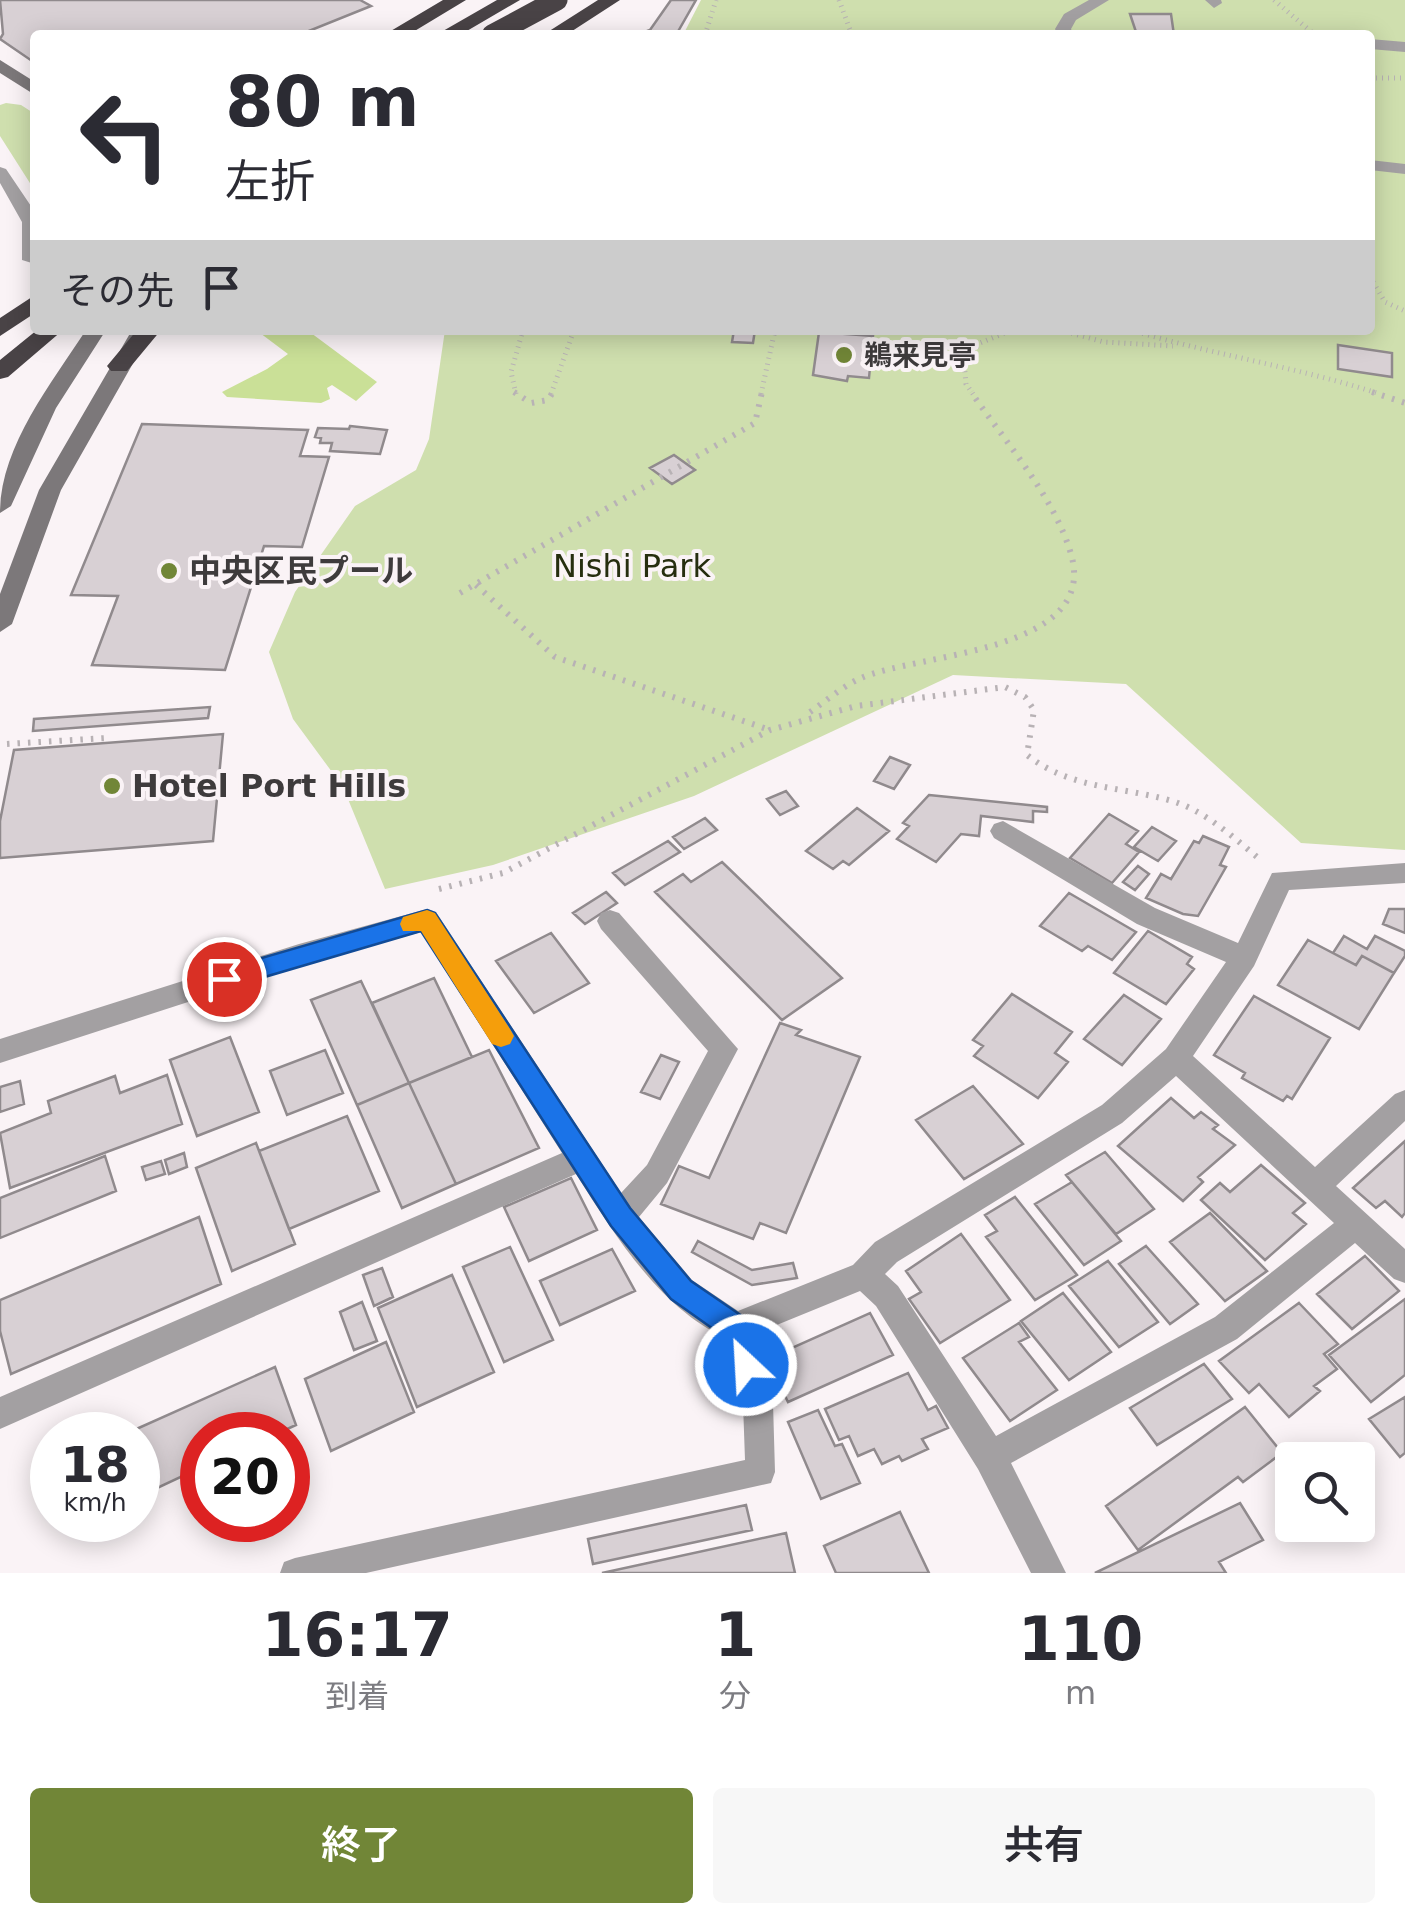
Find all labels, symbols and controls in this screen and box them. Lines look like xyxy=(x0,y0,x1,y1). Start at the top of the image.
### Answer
text: 80 m xyxy=(225,61,420,143)
icon: left xyxy=(60,70,190,200)
text: 左折 xyxy=(225,155,315,208)
icon: arrive xyxy=(194,260,249,315)
text: その先 xyxy=(60,269,174,313)
place label: 鵜来見亭 xyxy=(864,339,976,372)
marker: 鵜来見亭 xyxy=(833,344,855,366)
park label: Nishi Park xyxy=(553,547,711,585)
place label: 中央区民プール xyxy=(189,552,413,590)
marker: 中央区民プール xyxy=(158,560,180,582)
place label: Hotel Port Hills xyxy=(132,767,406,805)
marker: Hotel Port Hills xyxy=(101,775,123,797)
pin xyxy=(182,937,267,1022)
icon: arrive xyxy=(197,952,252,1007)
position arrow xyxy=(694,1313,798,1417)
speed limit sign: 20 xyxy=(180,1412,310,1542)
text: 18 xyxy=(60,1436,130,1494)
map controls xyxy=(1275,1442,1375,1542)
button: search xyxy=(1275,1442,1375,1542)
text: km/h xyxy=(63,1488,127,1517)
text: 16:17 xyxy=(262,1600,453,1670)
text: 1 xyxy=(715,1600,756,1670)
text: 110 xyxy=(1018,1604,1143,1674)
text: m xyxy=(1065,1674,1096,1712)
text: 到着 xyxy=(325,1677,389,1715)
text: 分 xyxy=(719,1677,751,1715)
button: 終了 xyxy=(30,1788,693,1903)
button: 共有 xyxy=(713,1788,1375,1903)

